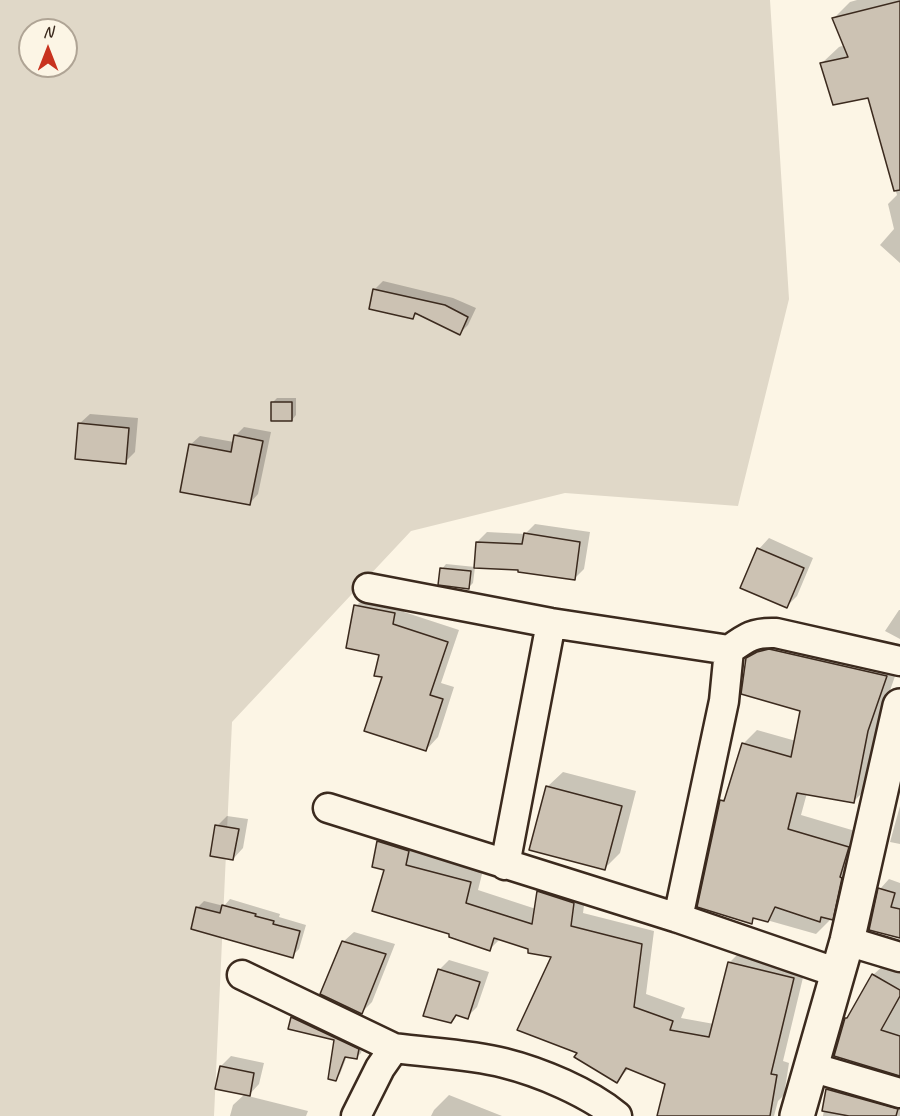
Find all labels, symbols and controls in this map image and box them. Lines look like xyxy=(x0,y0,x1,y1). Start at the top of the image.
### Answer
north arrow xyxy=(18,18,78,78)
text: N xyxy=(43,22,53,42)

